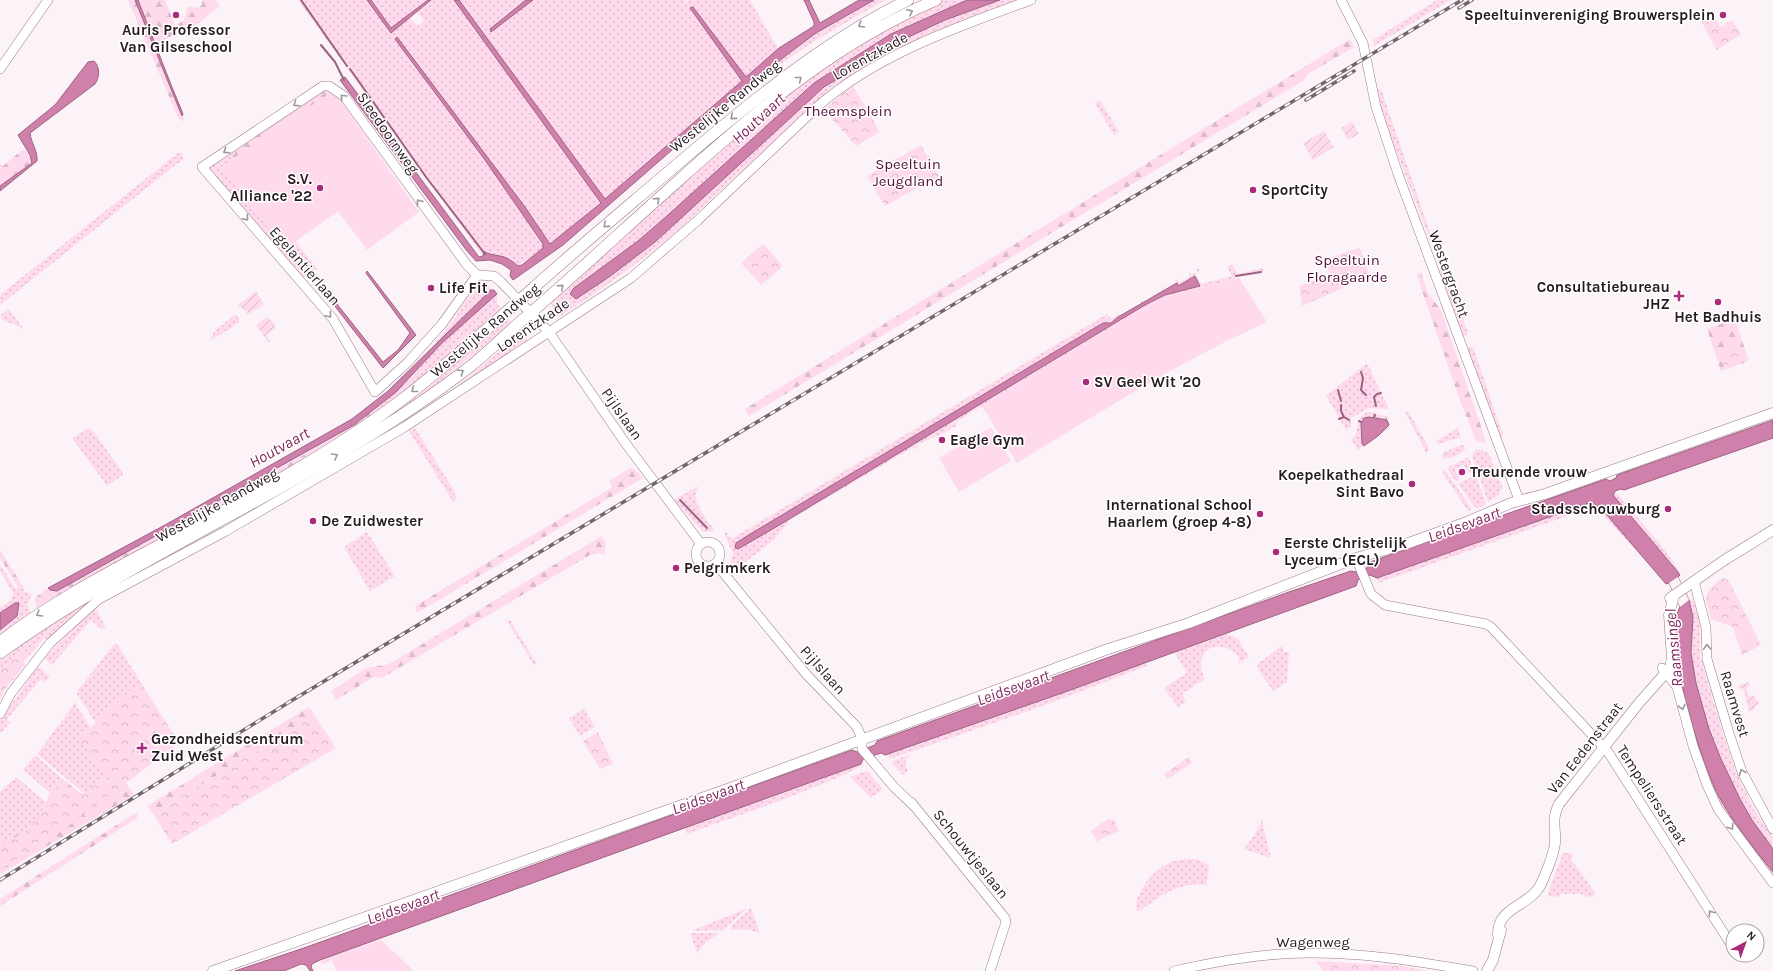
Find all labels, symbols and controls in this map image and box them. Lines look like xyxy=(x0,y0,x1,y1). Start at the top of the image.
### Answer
place label: Speeltuinvereniging Brouwersplein xyxy=(1464,6,1715,24)
one-way arrow xyxy=(905,9,913,17)
marker: Auris Professor Van Gilseschool xyxy=(171,10,181,20)
marker: Speeltuinvereniging Brouwersplein xyxy=(1718,10,1728,20)
place label: Auris Professor Van Gilseschool xyxy=(120,21,232,56)
one-way arrow xyxy=(858,21,865,28)
street label: Lorentzkade xyxy=(829,28,911,84)
street label: Westelijke Randweg xyxy=(666,55,784,156)
one-way arrow xyxy=(794,77,801,84)
street label: Sleedoornweg xyxy=(353,89,423,178)
water label: Houtvaart xyxy=(728,89,789,148)
one-way arrow xyxy=(340,94,348,102)
one-way arrow xyxy=(293,99,300,106)
park label: Theemsplein xyxy=(804,102,892,120)
one-way arrow xyxy=(730,112,738,119)
one-way arrow xyxy=(223,146,230,154)
park label: Speeltuin Jeugdland xyxy=(873,155,943,190)
place label: S.V. Alliance '22 xyxy=(230,170,312,205)
place label: SportCity xyxy=(1261,181,1328,199)
marker: S.V. Alliance '22 xyxy=(315,183,325,193)
marker: SportCity xyxy=(1248,185,1258,195)
one-way arrow xyxy=(652,197,660,205)
one-way arrow xyxy=(416,199,424,206)
one-way arrow xyxy=(241,213,248,220)
one-way arrow xyxy=(604,221,611,228)
street label: Egelantierlaan xyxy=(266,223,344,309)
street label: Westergracht xyxy=(1425,228,1473,320)
park label: Speeltuin Floragaarde xyxy=(1307,251,1387,286)
place label: Consultatiebureau JHZ xyxy=(1537,278,1670,313)
street label: Westelijke Randweg xyxy=(427,279,544,381)
place label: Life Fit xyxy=(439,279,488,297)
marker: Life Fit xyxy=(426,283,436,293)
one-way arrow xyxy=(556,285,563,292)
marker: Consultatiebureau JHZ xyxy=(1673,290,1685,302)
street label: Lorentzkade xyxy=(493,294,573,356)
marker: Het Badhuis xyxy=(1713,297,1723,307)
place label: Het Badhuis xyxy=(1674,308,1762,326)
one-way arrow xyxy=(325,310,332,318)
one-way arrow xyxy=(457,370,464,377)
place label: SV Geel Wit '20 xyxy=(1094,373,1201,391)
marker: SV Geel Wit '20 xyxy=(1081,377,1091,387)
one-way arrow xyxy=(412,385,419,392)
street label: Pijlslaan xyxy=(598,385,646,443)
water label: Houtvaart xyxy=(246,423,313,472)
place label: Eagle Gym xyxy=(950,431,1025,449)
marker: Eagle Gym xyxy=(937,435,947,445)
one-way arrow xyxy=(331,453,338,460)
place label: Treurende vrouw xyxy=(1470,463,1588,481)
street label: Westelijke Randweg xyxy=(153,464,282,546)
place label: Koepelkathedraal Sint Bavo xyxy=(1278,466,1404,501)
marker: Treurende vrouw xyxy=(1457,467,1467,477)
marker: Koepelkathedraal Sint Bavo xyxy=(1407,479,1417,489)
place label: International School Haarlem (groep 4-8) xyxy=(1106,496,1252,531)
place label: Stadsschouwburg xyxy=(1531,500,1660,518)
water label: Leidsevaart xyxy=(1425,502,1504,546)
marker: Stadsschouwburg xyxy=(1663,504,1673,514)
marker: International School Haarlem (groep 4-8) xyxy=(1255,509,1265,519)
place label: De Zuidwester xyxy=(321,512,423,530)
marker: De Zuidwester xyxy=(308,516,318,526)
place label: Eerste Christelijk Lyceum (ECL) xyxy=(1284,534,1407,569)
marker: Eerste Christelijk Lyceum (ECL) xyxy=(1271,547,1281,557)
place label: Pelgrimkerk xyxy=(684,559,771,577)
marker: Pelgrimkerk xyxy=(671,563,681,573)
water label: Raamsingel xyxy=(1661,608,1686,688)
one-way arrow xyxy=(36,610,43,617)
street label: Pijlslaan xyxy=(796,642,850,698)
one-way arrow xyxy=(1703,644,1711,650)
water label: Leidsevaart xyxy=(974,665,1053,709)
street label: Raamvest xyxy=(1716,669,1754,740)
street label: Van Eedenstraat xyxy=(1544,698,1627,798)
one-way arrow xyxy=(1677,704,1686,711)
place label: Gezondheidscentrum Zuid West xyxy=(151,730,304,765)
marker: Gezondheidscentrum Zuid West xyxy=(136,742,148,754)
street label: Tempeliersstraat xyxy=(1613,742,1691,849)
one-way arrow xyxy=(1739,769,1747,776)
water label: Leidsevaart xyxy=(669,774,748,818)
street label: Schouwtjeslaan xyxy=(929,806,1013,902)
one-way arrow xyxy=(1726,823,1734,830)
water label: Leidsevaart xyxy=(364,884,443,928)
one-way arrow xyxy=(1708,910,1716,917)
north arrow xyxy=(1725,923,1765,963)
text: N xyxy=(1744,928,1758,943)
street label: Wagenweg xyxy=(1276,933,1350,951)

